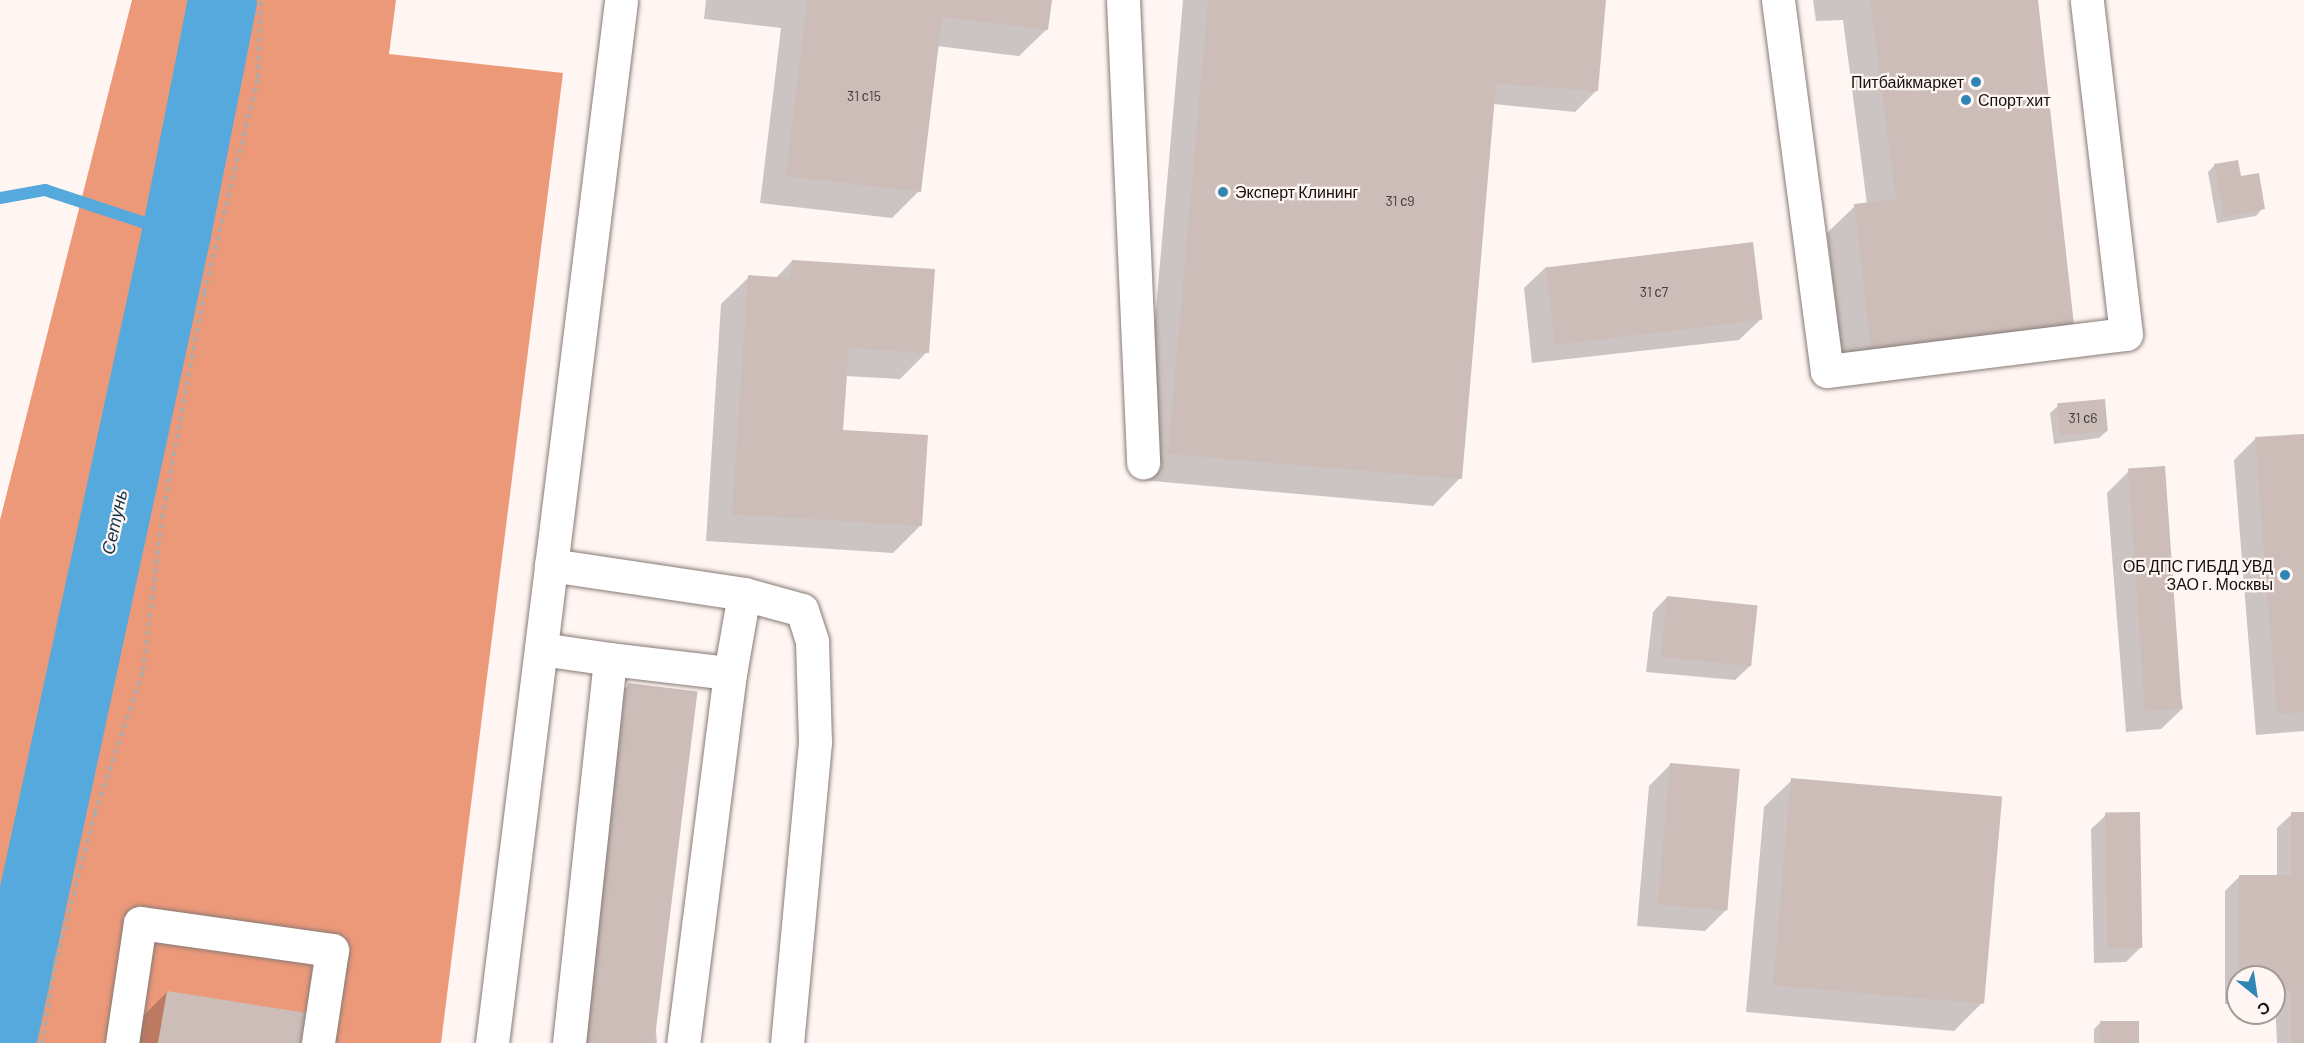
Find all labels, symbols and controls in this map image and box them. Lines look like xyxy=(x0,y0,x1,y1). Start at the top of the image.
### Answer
place label: Питбайкмаркет xyxy=(1851,72,1964,92)
marker: Питбайкмаркет xyxy=(1969,75,1983,89)
house number: 31 с15 xyxy=(847,88,881,104)
place label: Спорт хит xyxy=(1978,90,2050,110)
marker: Спорт хит xyxy=(1959,93,1973,107)
place label: Эксперт Клининг xyxy=(1235,182,1358,202)
marker: Эксперт Клининг xyxy=(1216,185,1230,199)
house number: 31 с9 xyxy=(1385,193,1415,209)
house number: 31 с7 xyxy=(1640,284,1668,300)
house number: 31 с6 xyxy=(2068,410,2098,426)
water label: Сетунь xyxy=(97,488,131,556)
place label: ОБ ДПС ГИБДД УВД ЗАО г. Москвы xyxy=(2123,556,2273,594)
marker: ОБ ДПС ГИБДД УВД ЗАО г. Москвы xyxy=(2278,568,2292,582)
north arrow xyxy=(2226,965,2286,1025)
text: С xyxy=(2254,998,2274,1020)

